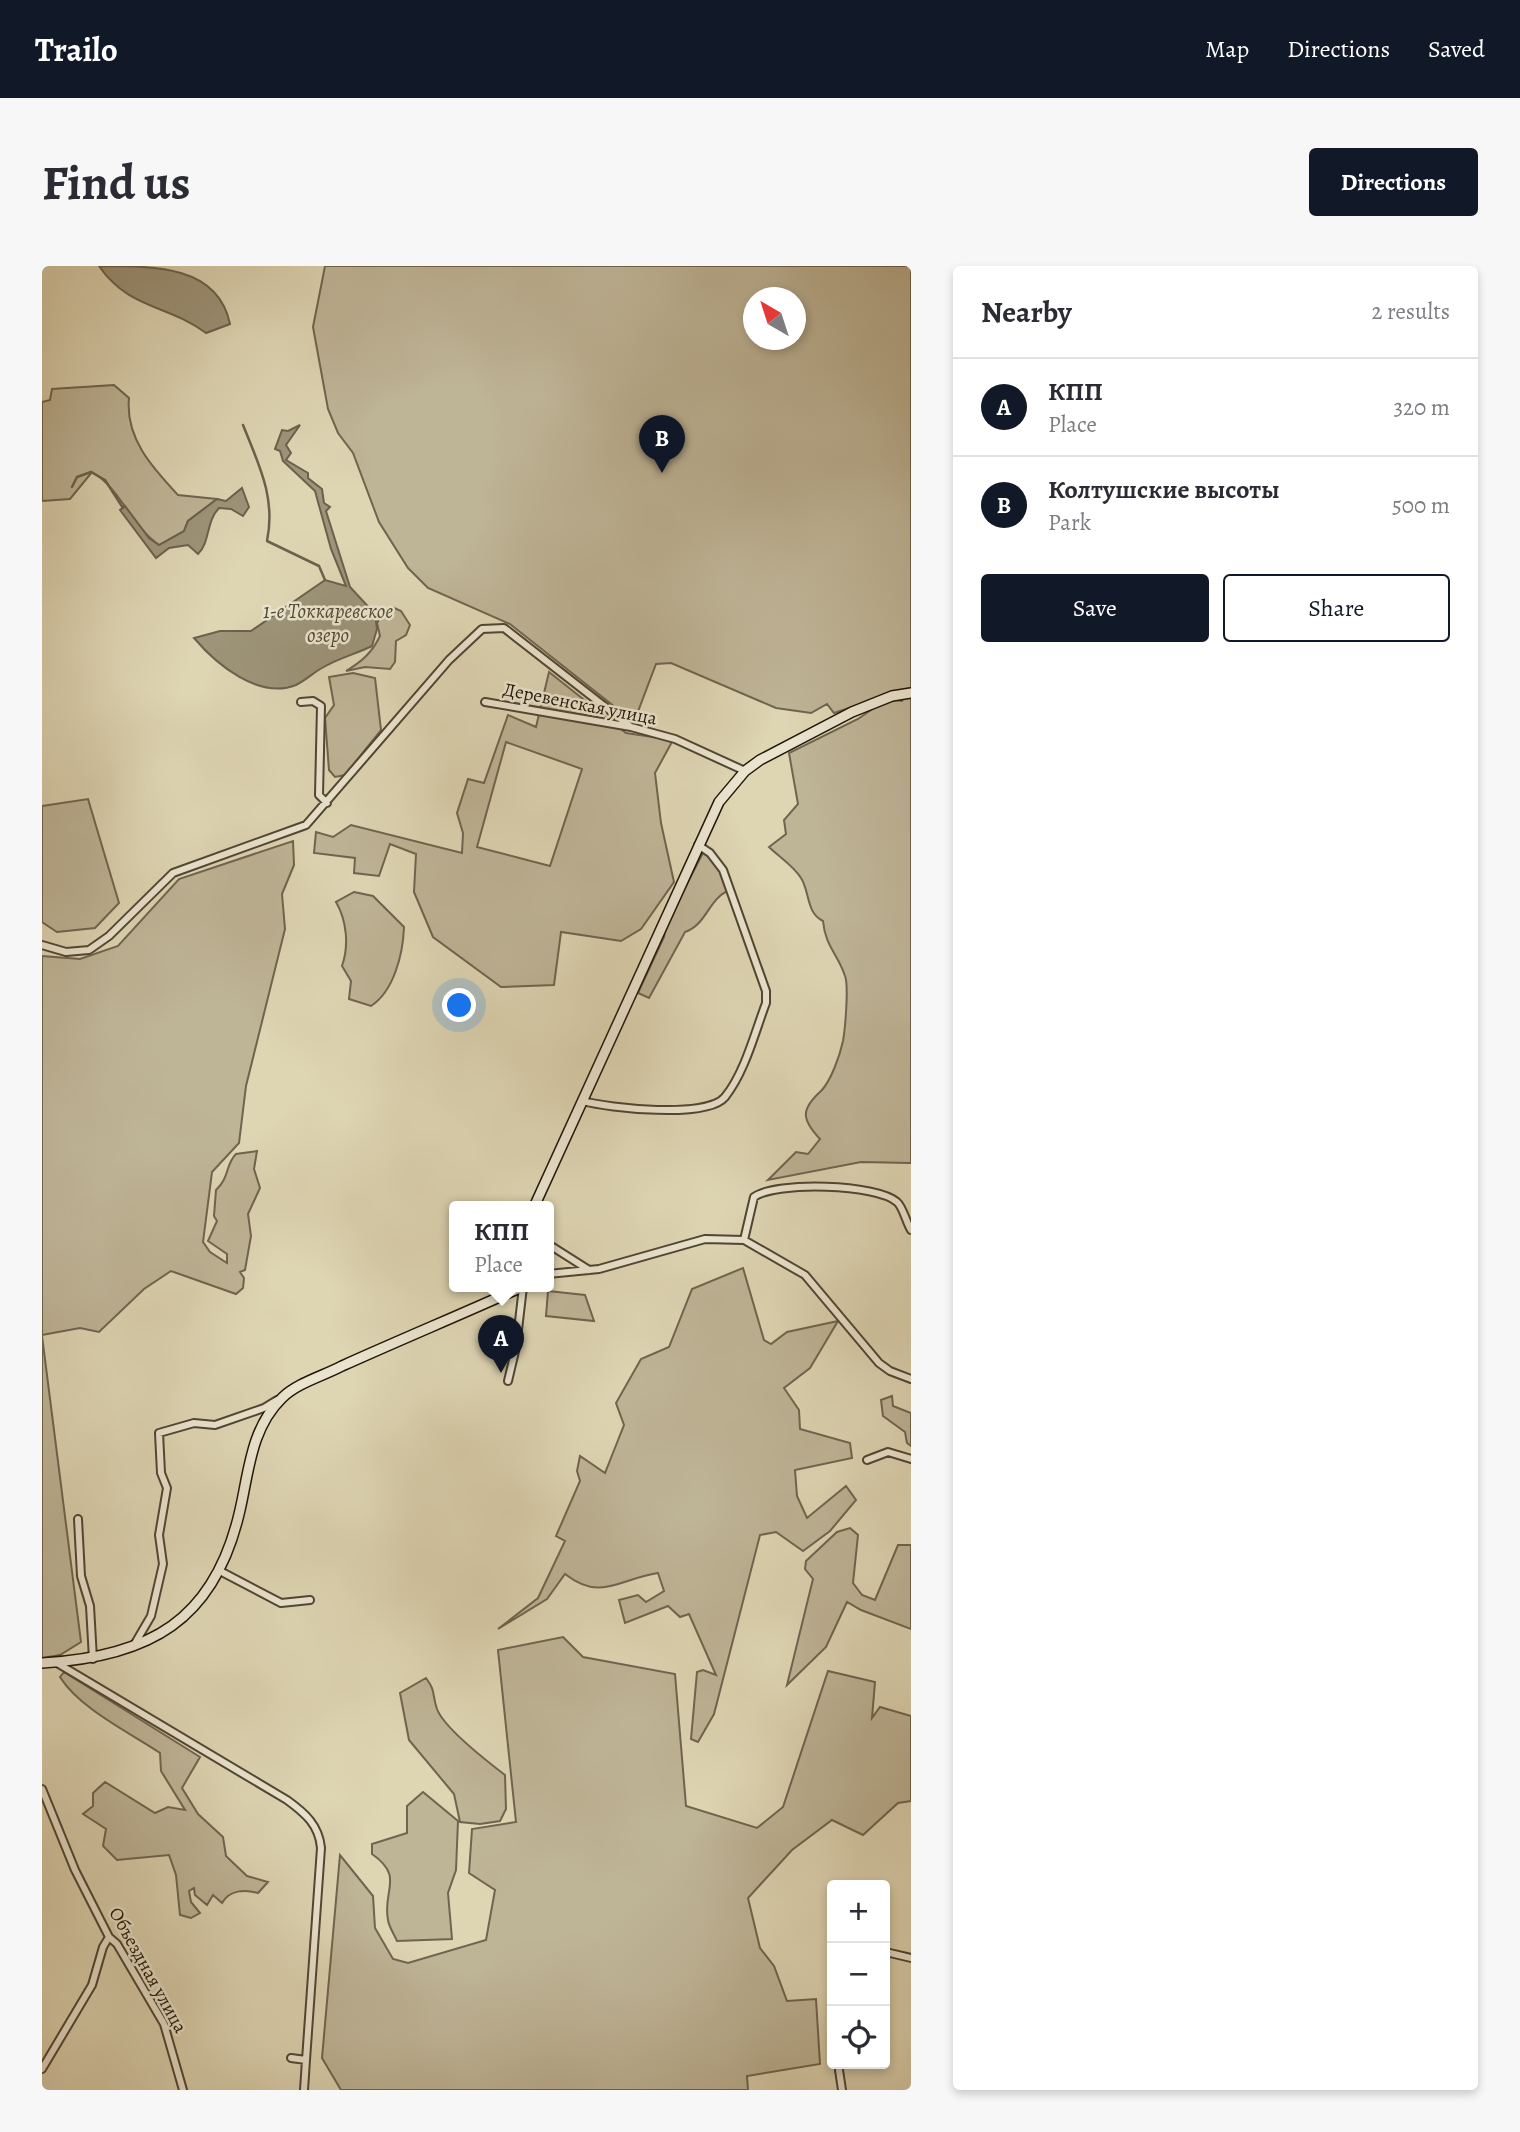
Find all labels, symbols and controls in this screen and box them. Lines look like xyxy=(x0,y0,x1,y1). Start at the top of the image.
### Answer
text: Trailo xyxy=(35,27,118,72)
text: Map xyxy=(1205,33,1249,65)
text: Directions xyxy=(1287,33,1390,65)
text: Saved xyxy=(1428,33,1485,65)
button: Directions xyxy=(1309,148,1478,216)
text: Find us xyxy=(42,149,190,216)
north arrow xyxy=(743,287,806,350)
text: Nearby xyxy=(981,292,1072,332)
text: 2 results xyxy=(1372,296,1450,327)
text: КПП xyxy=(1048,374,1103,409)
text: A xyxy=(997,392,1011,423)
text: 320 m xyxy=(1394,392,1450,423)
text: Place xyxy=(1048,409,1097,440)
pin: B xyxy=(639,415,685,473)
text: Колтушские высоты xyxy=(1048,472,1280,507)
text: B xyxy=(997,490,1011,521)
text: 500 m xyxy=(1392,490,1450,521)
text: Park xyxy=(1048,507,1091,538)
button: Save xyxy=(981,574,1209,642)
button: Share xyxy=(1223,574,1450,642)
water label: 1-е Токкаревское озеро xyxy=(263,597,393,649)
street label: Деревенская улица xyxy=(501,676,659,732)
your location xyxy=(442,988,476,1022)
popup xyxy=(449,1201,554,1292)
text: КПП xyxy=(474,1214,529,1249)
text: Place xyxy=(474,1249,523,1280)
pin: A xyxy=(478,1315,524,1373)
map controls xyxy=(827,1880,890,2069)
button: + xyxy=(827,1880,890,1943)
street label: Объездная улица xyxy=(103,1903,193,2038)
button: − xyxy=(827,1943,890,2006)
button: locate xyxy=(827,2006,890,2069)

